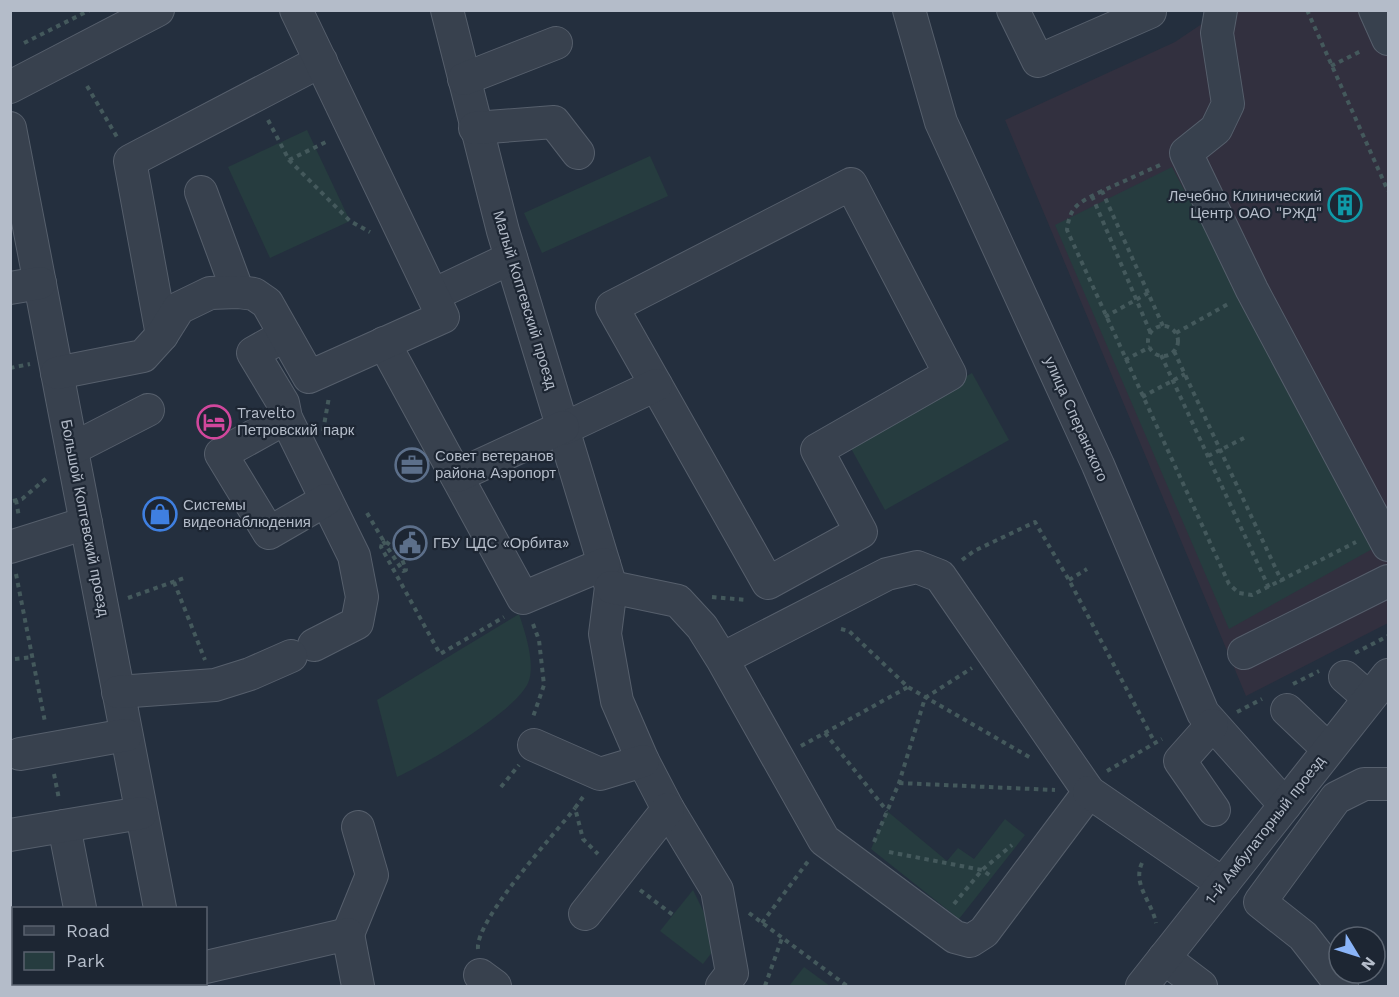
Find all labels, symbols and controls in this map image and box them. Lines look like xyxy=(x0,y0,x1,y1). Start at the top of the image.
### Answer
place label: Лечебно Клинический Центр ОАО "РЖД" xyxy=(1168,187,1322,222)
building icon: Лечебно Клинический Центр ОАО "РЖД" xyxy=(1327,187,1363,223)
street label: Малый Коптевский проезд xyxy=(489,208,561,392)
street label: улица Сперанского xyxy=(1040,354,1112,484)
hotel icon: Travelto Петровский парк xyxy=(196,404,232,440)
place label: Travelto Петровский парк xyxy=(237,404,355,439)
street label: Большой Коптевский проезд xyxy=(57,418,113,618)
office icon: Совет ветеранов района Аэропорт xyxy=(394,447,430,483)
place label: Совет ветеранов района Аэропорт xyxy=(435,447,556,482)
shop icon: Системы видеонаблюдения xyxy=(142,496,178,532)
place label: Системы видеонаблюдения xyxy=(183,496,311,531)
public building icon: ГБУ ЦДС «Орбита» xyxy=(392,525,428,561)
place label: ГБУ ЦДС «Орбита» xyxy=(433,534,569,552)
street label: 1-й Амбулаторный проезд xyxy=(1201,752,1329,908)
legend xyxy=(12,907,207,985)
text: Road xyxy=(66,920,110,941)
north arrow xyxy=(1327,925,1387,985)
text: Park xyxy=(66,950,105,971)
text: N xyxy=(1357,953,1380,974)

